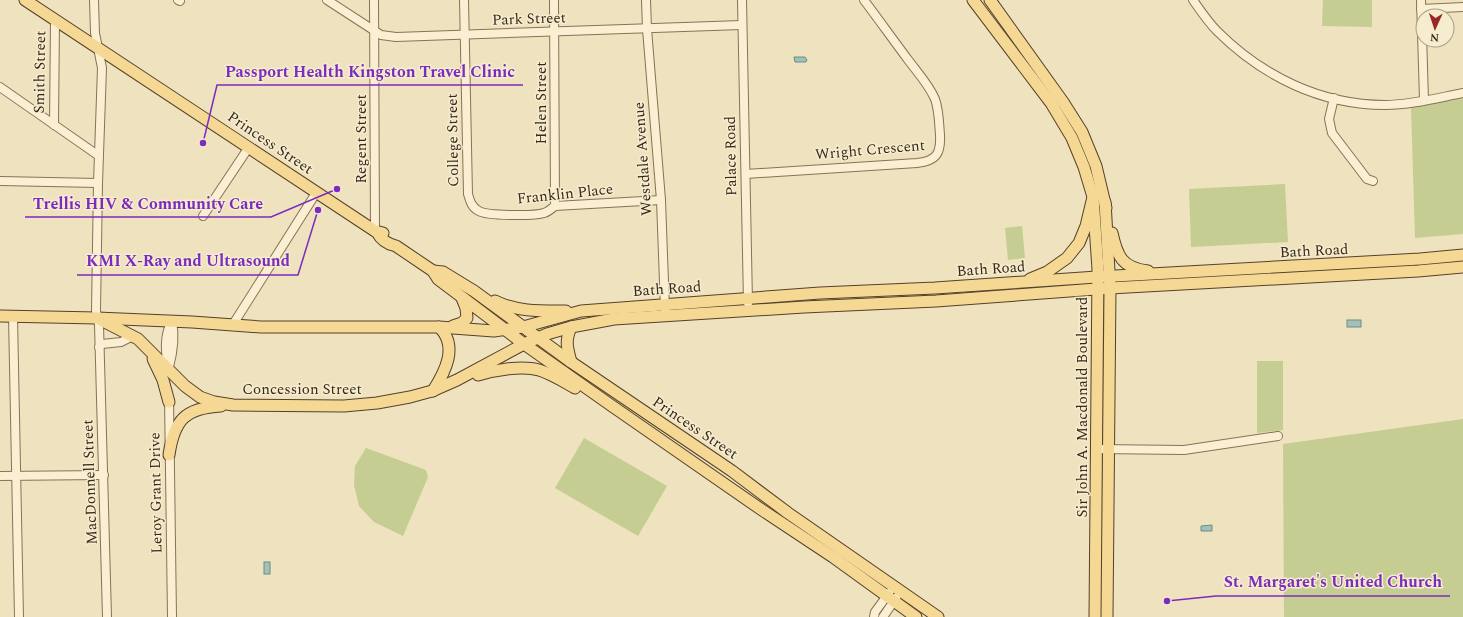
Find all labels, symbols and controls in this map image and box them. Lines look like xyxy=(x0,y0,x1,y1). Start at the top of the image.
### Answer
street label: Park Street xyxy=(492,6,566,32)
north arrow xyxy=(1415,8,1455,48)
text: N xyxy=(1430,29,1439,46)
street label: Smith Street xyxy=(28,30,52,114)
callout: Passport Health Kingston Travel Clinic xyxy=(217,57,523,85)
text: Passport Health Kingston Travel Clinic xyxy=(225,60,515,84)
street label: Helen Street xyxy=(530,62,553,144)
street label: College Street xyxy=(441,93,465,187)
street label: Regent Street xyxy=(350,94,373,184)
street label: Westdale Avenue xyxy=(628,101,658,217)
street label: Princess Street xyxy=(222,106,318,180)
street label: Palace Road xyxy=(719,116,743,196)
street label: Wright Crescent xyxy=(814,134,926,166)
street label: Franklin Place xyxy=(516,178,614,210)
callout: Trellis HIV & Community Care xyxy=(25,189,271,217)
text: Trellis HIV & Community Care xyxy=(33,192,263,216)
street label: Bath Road xyxy=(1279,238,1349,264)
callout: KMI X-Ray and Ultrasound xyxy=(77,247,298,275)
text: KMI X-Ray and Ultrasound xyxy=(86,249,290,273)
street label: Bath Road xyxy=(956,255,1026,283)
street label: Bath Road xyxy=(632,275,702,303)
street label: Sir John A. Macdonald Boulevard xyxy=(1071,297,1094,517)
street label: Concession Street xyxy=(242,378,362,401)
street label: Princess Street xyxy=(647,391,743,465)
street label: MacDonnell Street xyxy=(76,419,104,545)
street label: Leroy Grant Drive xyxy=(143,432,169,554)
callout: St. Margaret's United Church xyxy=(1216,568,1450,596)
text: St. Margaret's United Church xyxy=(1224,570,1442,594)

